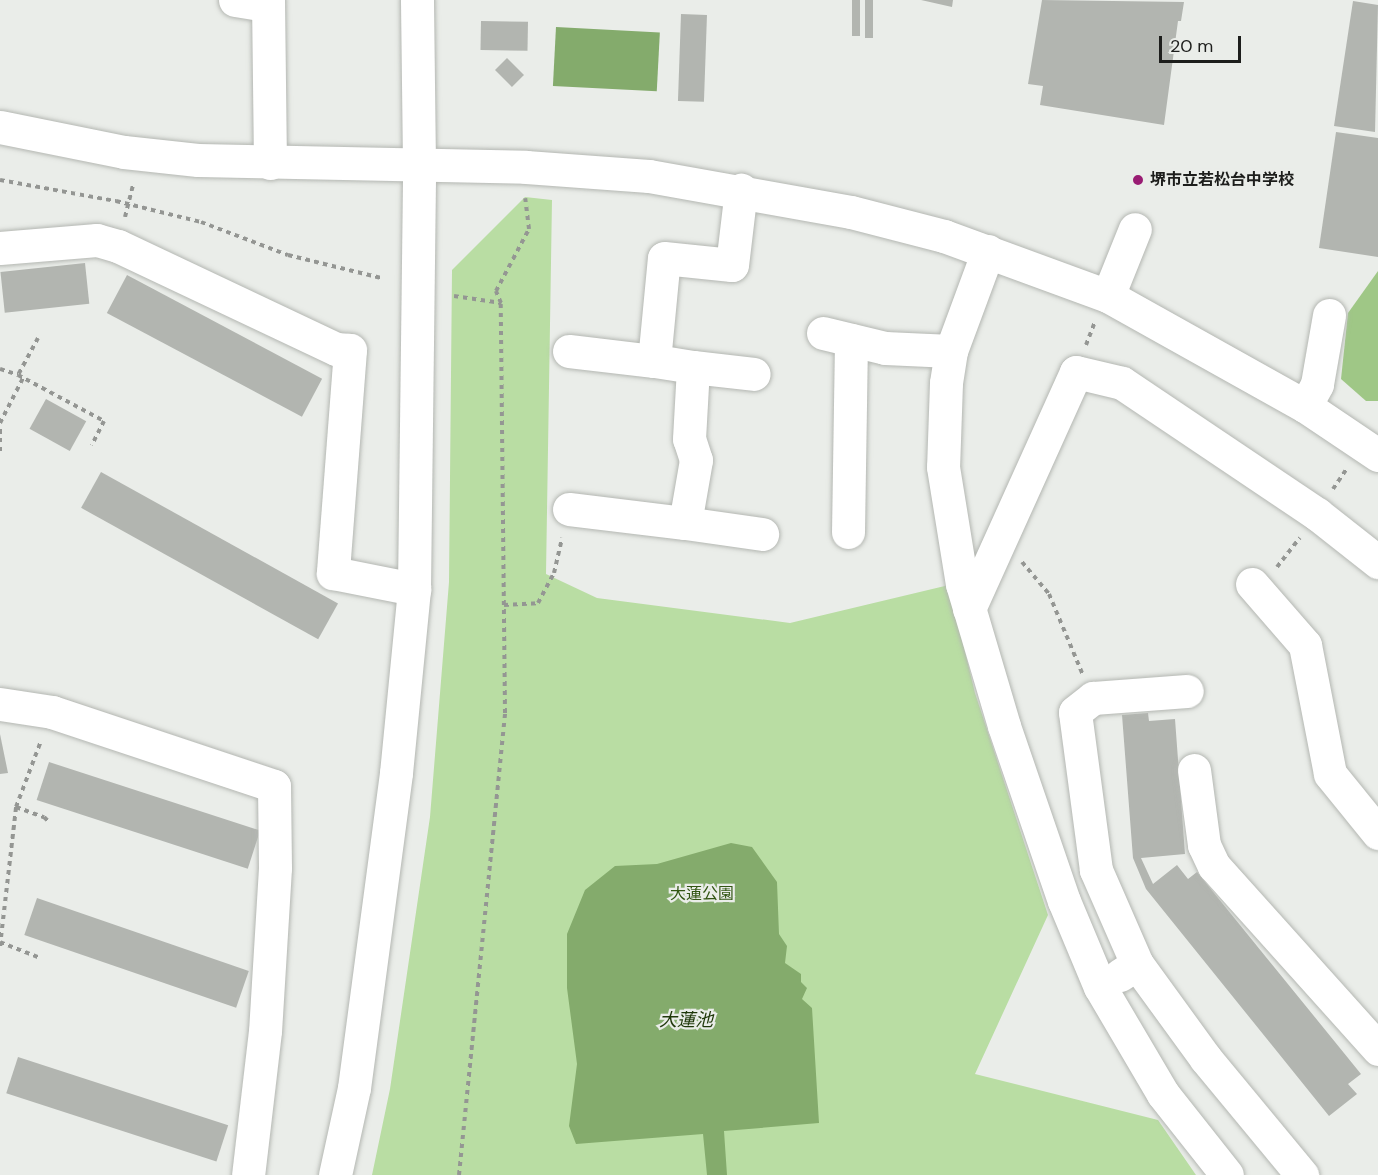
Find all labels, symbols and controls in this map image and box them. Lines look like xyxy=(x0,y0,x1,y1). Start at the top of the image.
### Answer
scale bar xyxy=(1162,24,1244,62)
text: 20 m xyxy=(1170,34,1213,58)
place label: 堺市立若松台中学校 xyxy=(1150,170,1294,190)
marker: 堺市立若松台中学校 xyxy=(1131,173,1145,187)
park label: 大蓮公園 xyxy=(670,884,734,904)
water label: 大蓮池 xyxy=(659,1009,713,1031)

